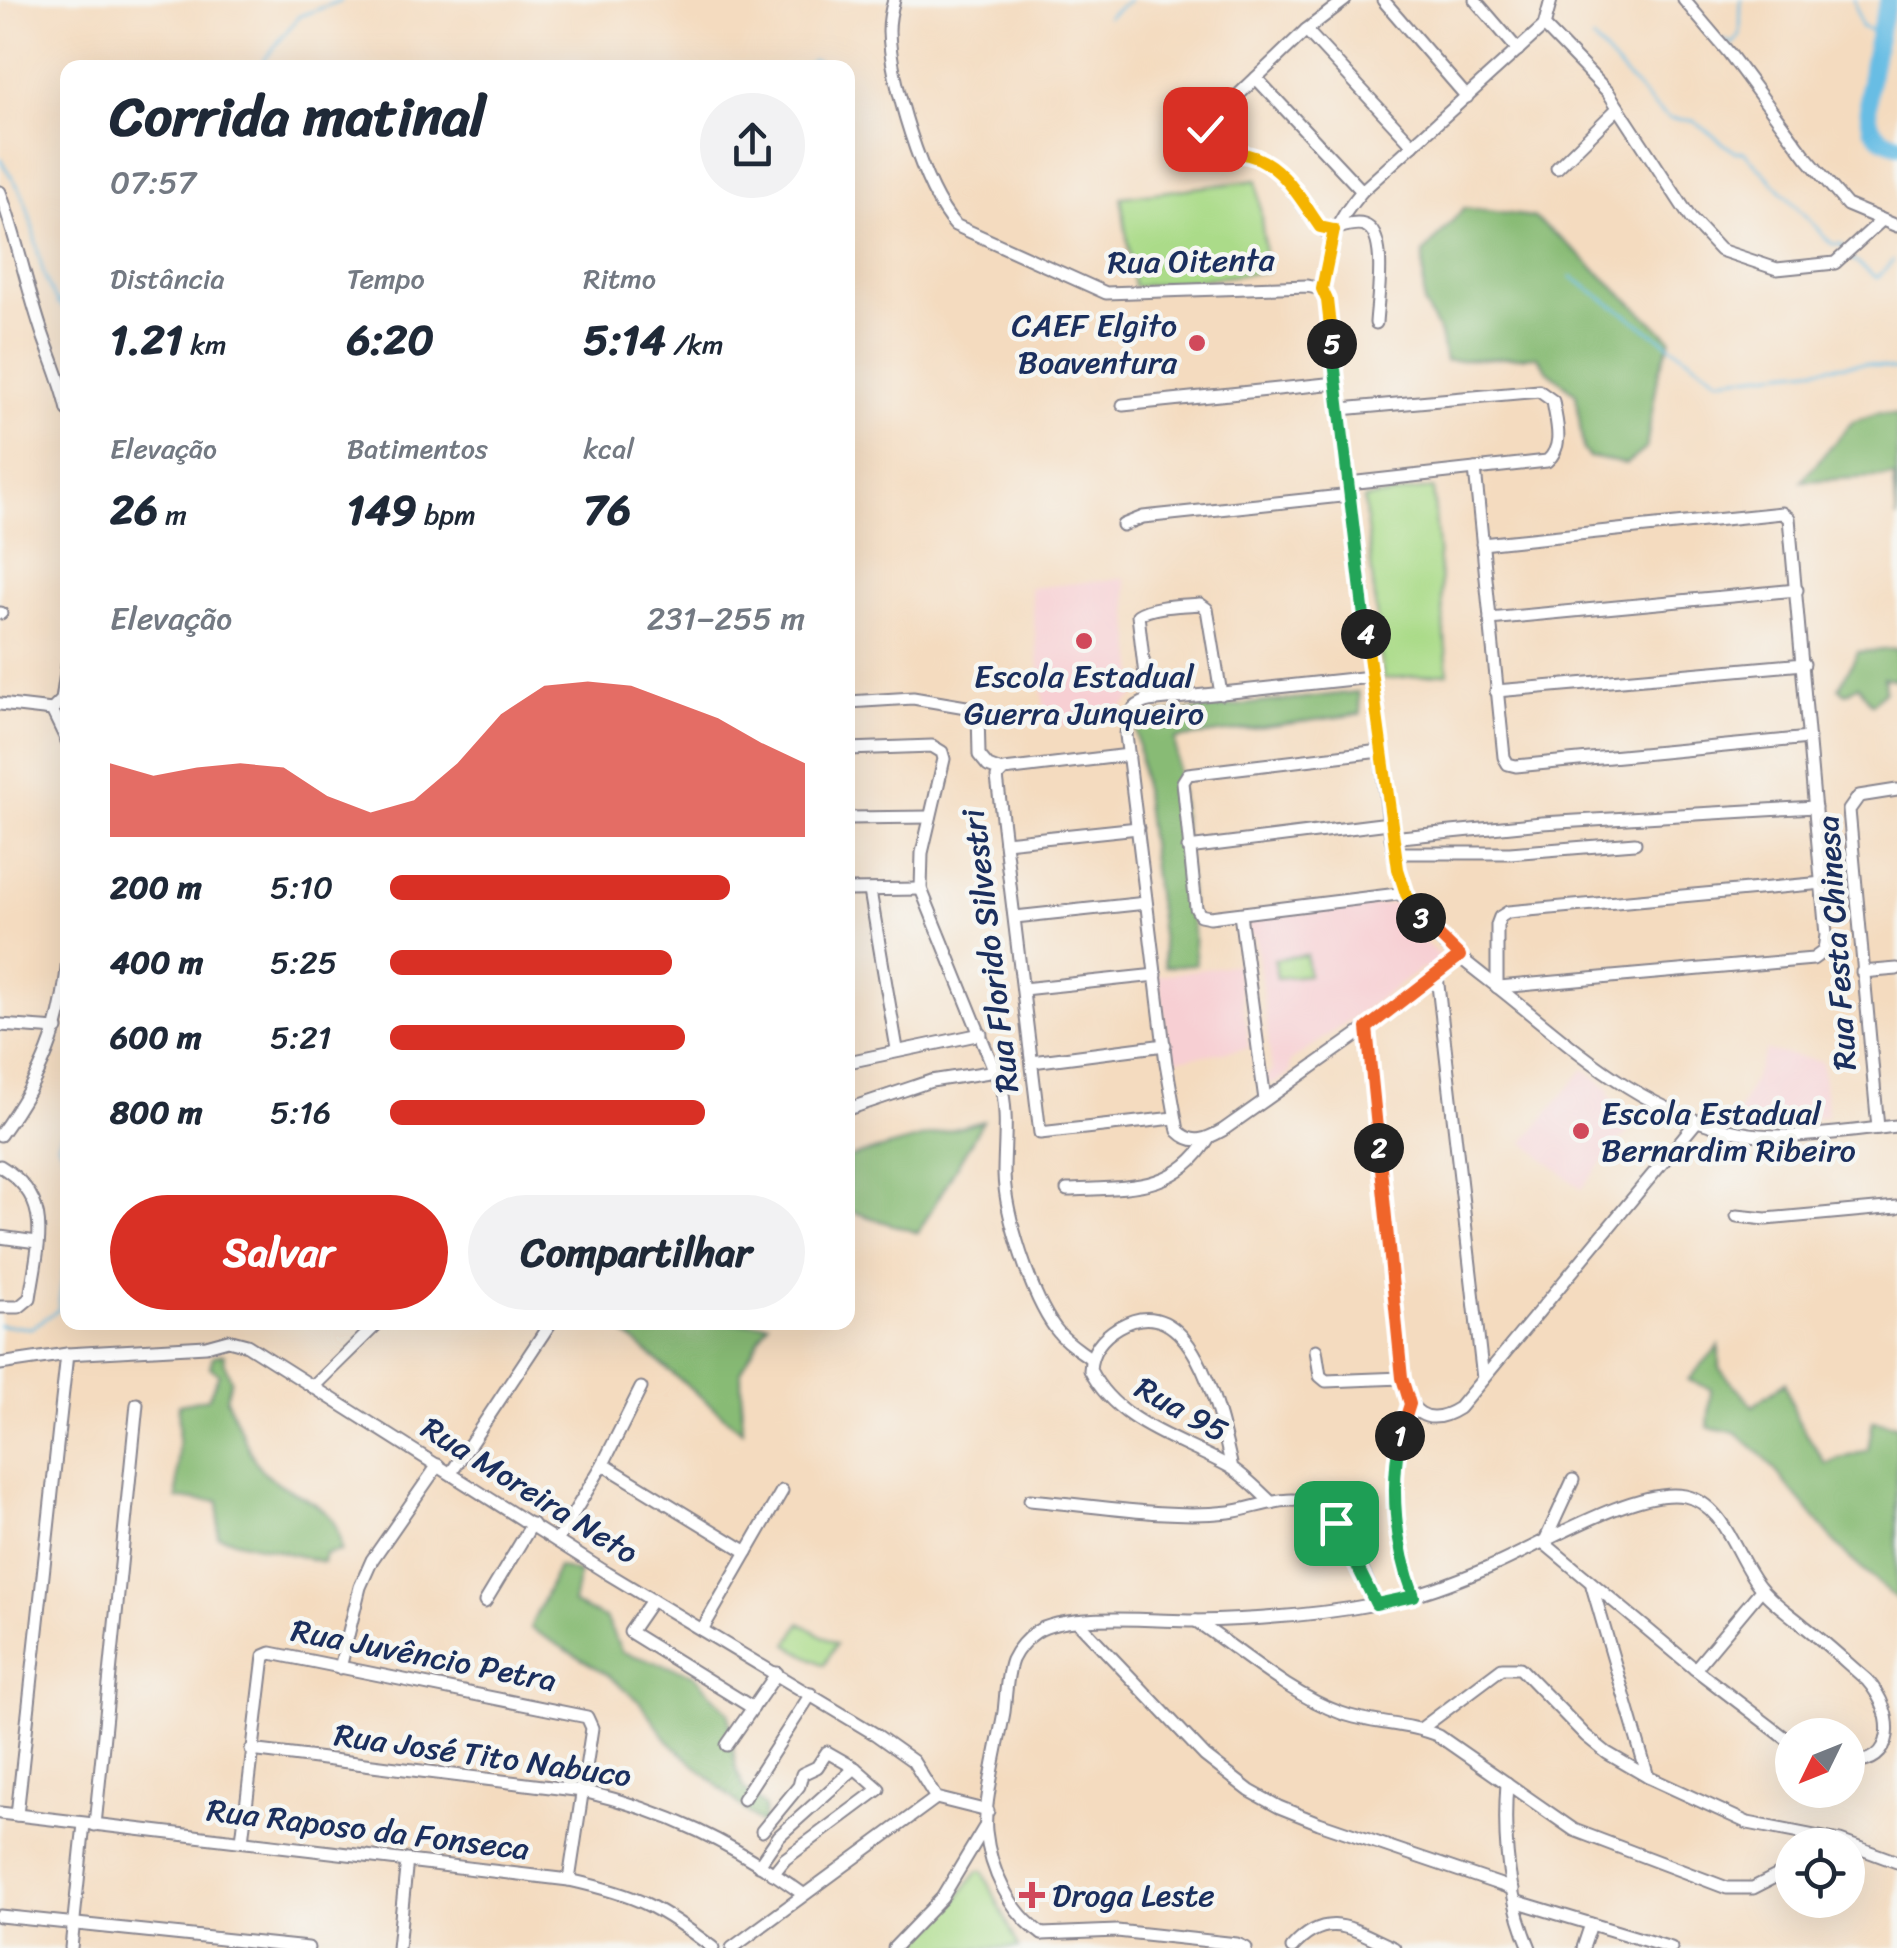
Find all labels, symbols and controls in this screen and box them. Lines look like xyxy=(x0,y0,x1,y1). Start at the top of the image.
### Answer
text: Corrida matinal xyxy=(110,68,486,165)
pin xyxy=(1163,87,1248,172)
button: share xyxy=(700,93,805,198)
icon: check xyxy=(1178,102,1233,157)
text: 07:57 xyxy=(110,154,196,211)
street label: Rua Oitenta xyxy=(1107,232,1276,291)
text: Distância xyxy=(110,254,225,303)
text: Tempo xyxy=(347,254,425,303)
text: Ritmo xyxy=(583,254,656,303)
place label: CAEF Elgito Boaventura xyxy=(1011,297,1178,391)
text: 1.21 xyxy=(110,303,183,377)
text: 6:20 xyxy=(347,303,434,377)
text: 5:14 xyxy=(583,303,666,377)
pin: 5 xyxy=(1307,319,1357,369)
text: 5 xyxy=(1323,319,1341,368)
text: km xyxy=(183,320,227,369)
text: /km xyxy=(666,320,724,369)
marker: CAEF Elgito Boaventura xyxy=(1186,332,1208,354)
text: Elevação xyxy=(110,424,217,473)
text: Batimentos xyxy=(347,424,488,473)
text: kcal xyxy=(583,424,634,473)
text: 26 xyxy=(110,473,158,547)
text: 149 xyxy=(347,473,417,547)
text: 76 xyxy=(583,473,631,547)
text: m xyxy=(158,490,187,539)
text: bpm xyxy=(417,490,476,539)
text: Elevação xyxy=(110,590,232,647)
text: 231–255 m xyxy=(647,590,805,647)
pin: 4 xyxy=(1341,609,1391,659)
text: 4 xyxy=(1357,609,1375,658)
marker: Escola Estadual Guerra Junqueiro xyxy=(1073,630,1095,652)
place label: Escola Estadual Guerra Junqueiro xyxy=(964,648,1204,742)
street label: Rua Florido Silvestri xyxy=(945,805,1036,1096)
street label: Rua Festa Chinesa xyxy=(1799,814,1874,1072)
text: 200 m xyxy=(110,859,202,916)
text: 5:10 xyxy=(270,859,333,916)
pin: 3 xyxy=(1396,893,1446,943)
text: 3 xyxy=(1413,893,1429,942)
text: 400 m xyxy=(110,934,203,991)
text: 5:25 xyxy=(270,934,337,991)
text: 600 m xyxy=(110,1009,202,1066)
text: 5:21 xyxy=(270,1009,331,1066)
text: 800 m xyxy=(110,1084,203,1141)
text: 5:16 xyxy=(270,1084,331,1141)
place label: Escola Estadual Bernardim Ribeiro xyxy=(1601,1085,1856,1179)
marker: Escola Estadual Bernardim Ribeiro xyxy=(1570,1120,1592,1142)
pin: 2 xyxy=(1354,1123,1404,1173)
text: 2 xyxy=(1371,1123,1387,1172)
button: Salvar xyxy=(110,1195,448,1310)
button: Compartilhar xyxy=(468,1195,805,1310)
street label: Rua 95 xyxy=(1124,1360,1239,1459)
street label: Rua Moreira Neto xyxy=(410,1401,650,1580)
pin: 1 xyxy=(1375,1411,1425,1461)
text: 1 xyxy=(1394,1411,1406,1460)
pin xyxy=(1294,1481,1379,1566)
icon: arrive xyxy=(1309,1496,1364,1551)
street label: Rua Juvêncio Petra xyxy=(286,1602,561,1709)
street label: Rua José Tito Nabuco xyxy=(331,1706,635,1805)
north arrow xyxy=(1775,1718,1865,1808)
map controls xyxy=(1775,1718,1865,1918)
street label: Rua Raposo da Fonseca xyxy=(204,1781,532,1878)
button: locate xyxy=(1775,1828,1865,1918)
place label: Droga Leste xyxy=(1052,1867,1215,1924)
marker: Droga Leste xyxy=(1021,1884,1043,1906)

